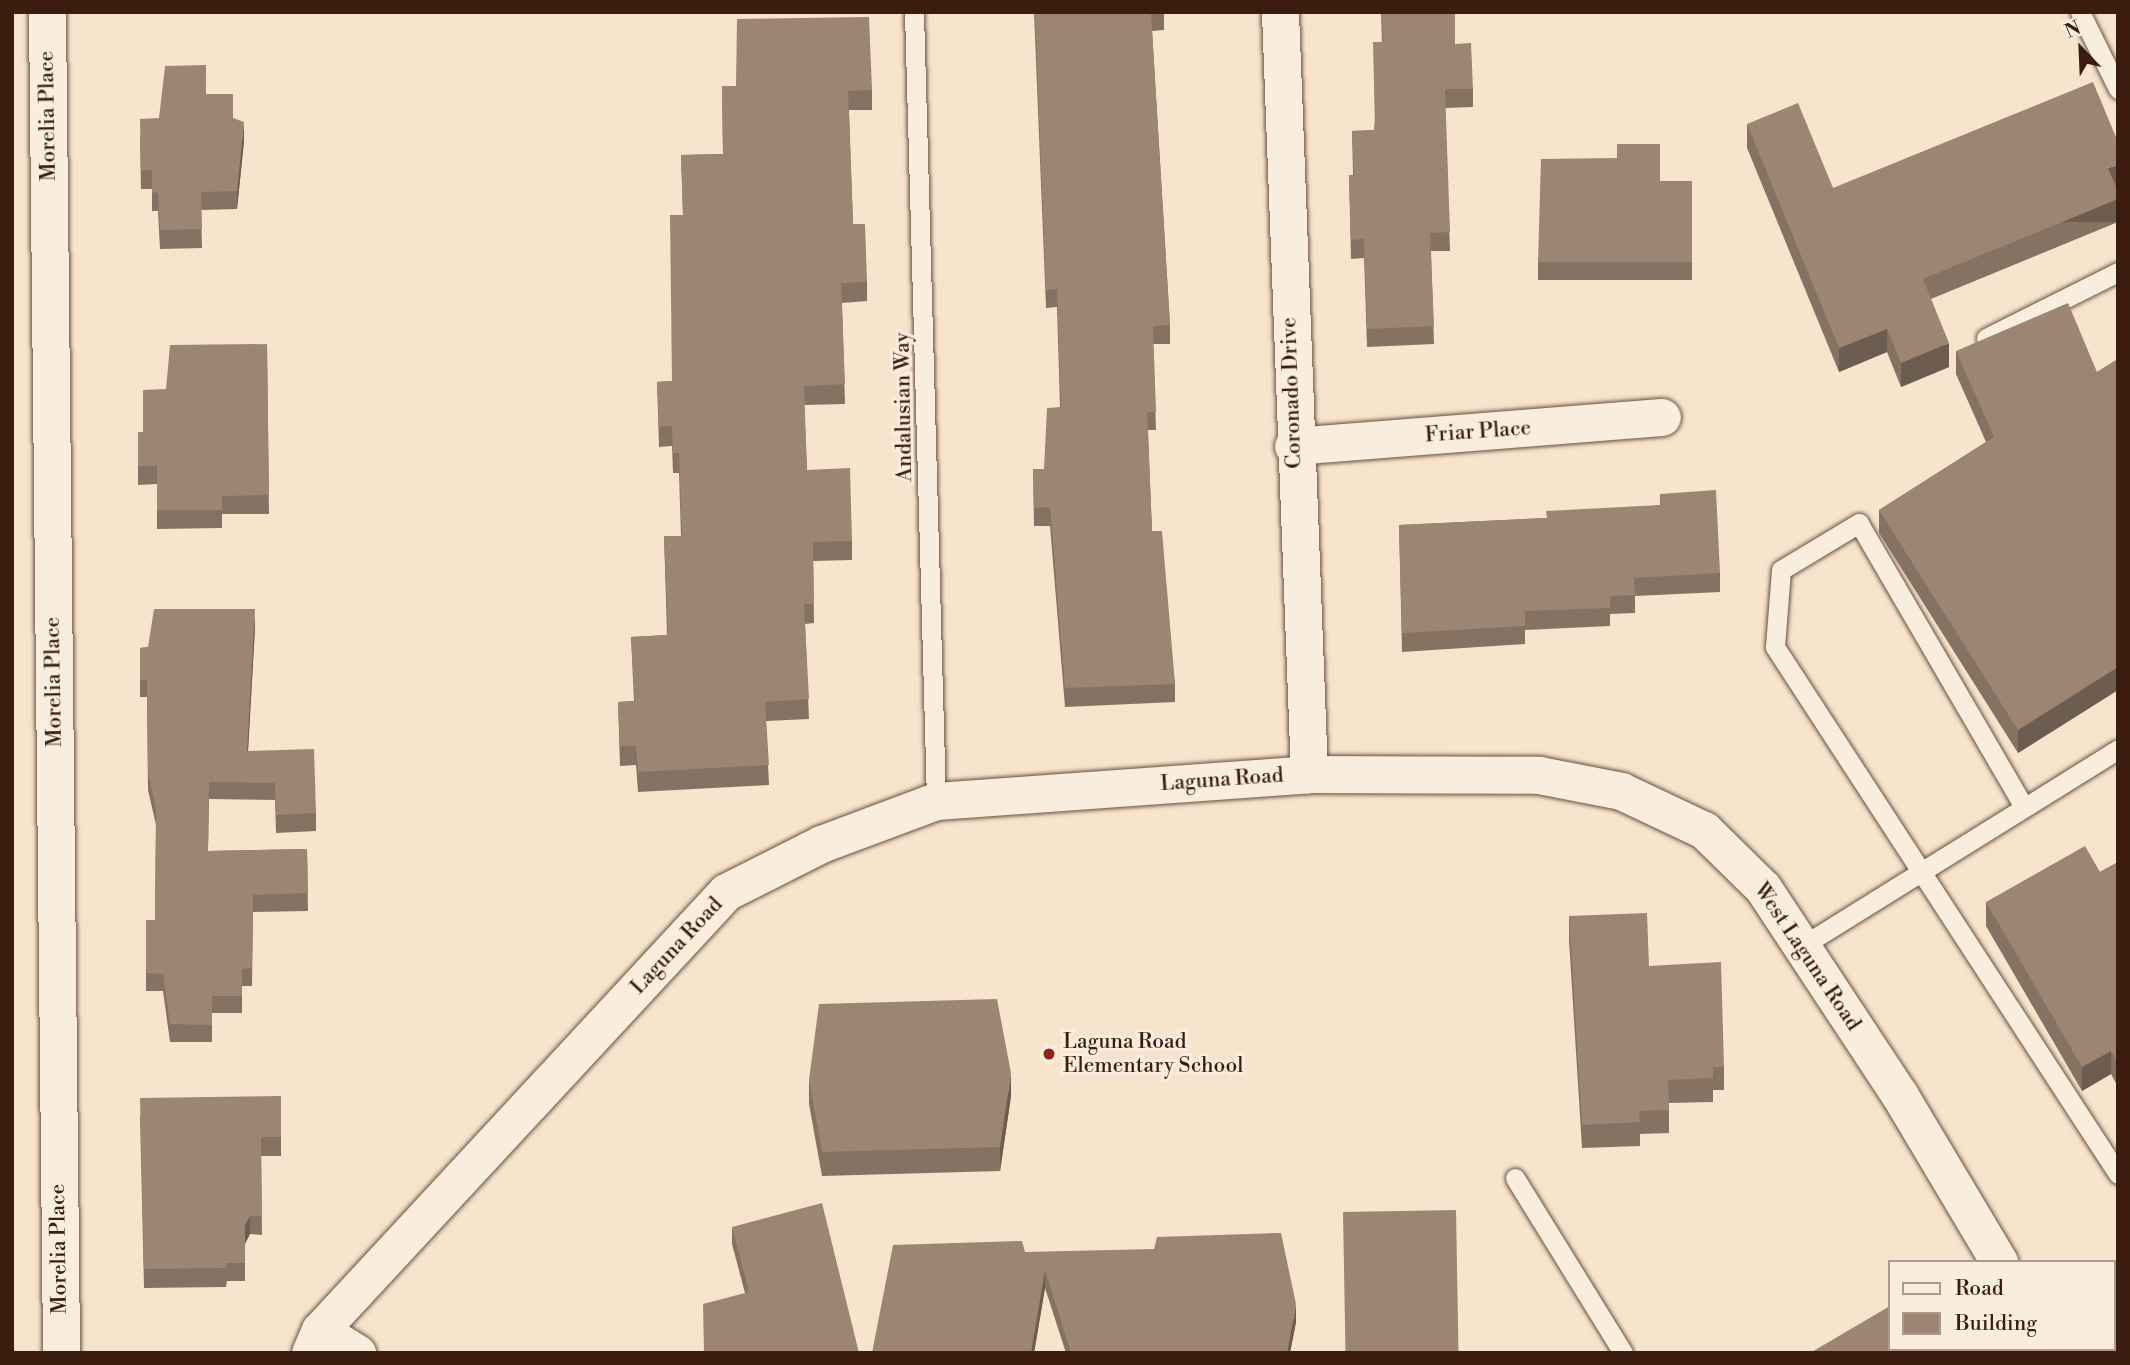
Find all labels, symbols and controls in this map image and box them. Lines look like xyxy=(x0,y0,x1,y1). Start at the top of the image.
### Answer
north arrow xyxy=(2046,14,2116,84)
text: N xyxy=(2061,16,2084,44)
street label: Morelia Place xyxy=(34,51,62,181)
street label: Coronado Drive xyxy=(1277,317,1307,469)
street label: Andalusian Way xyxy=(890,332,918,482)
street label: Friar Place xyxy=(1424,416,1532,448)
street label: Morelia Place xyxy=(40,617,68,747)
street label: Laguna Road xyxy=(1160,763,1284,797)
street label: West Laguna Road xyxy=(1748,878,1866,1036)
street label: Laguna Road xyxy=(626,892,728,1000)
place label: Laguna Road Elementary School xyxy=(1063,1029,1243,1079)
marker: Laguna Road Elementary School xyxy=(1041,1046,1057,1062)
street label: Morelia Place xyxy=(45,1184,73,1314)
legend xyxy=(1888,1260,2116,1351)
text: Road xyxy=(1955,1276,2004,1302)
text: Building xyxy=(1955,1311,2037,1337)

